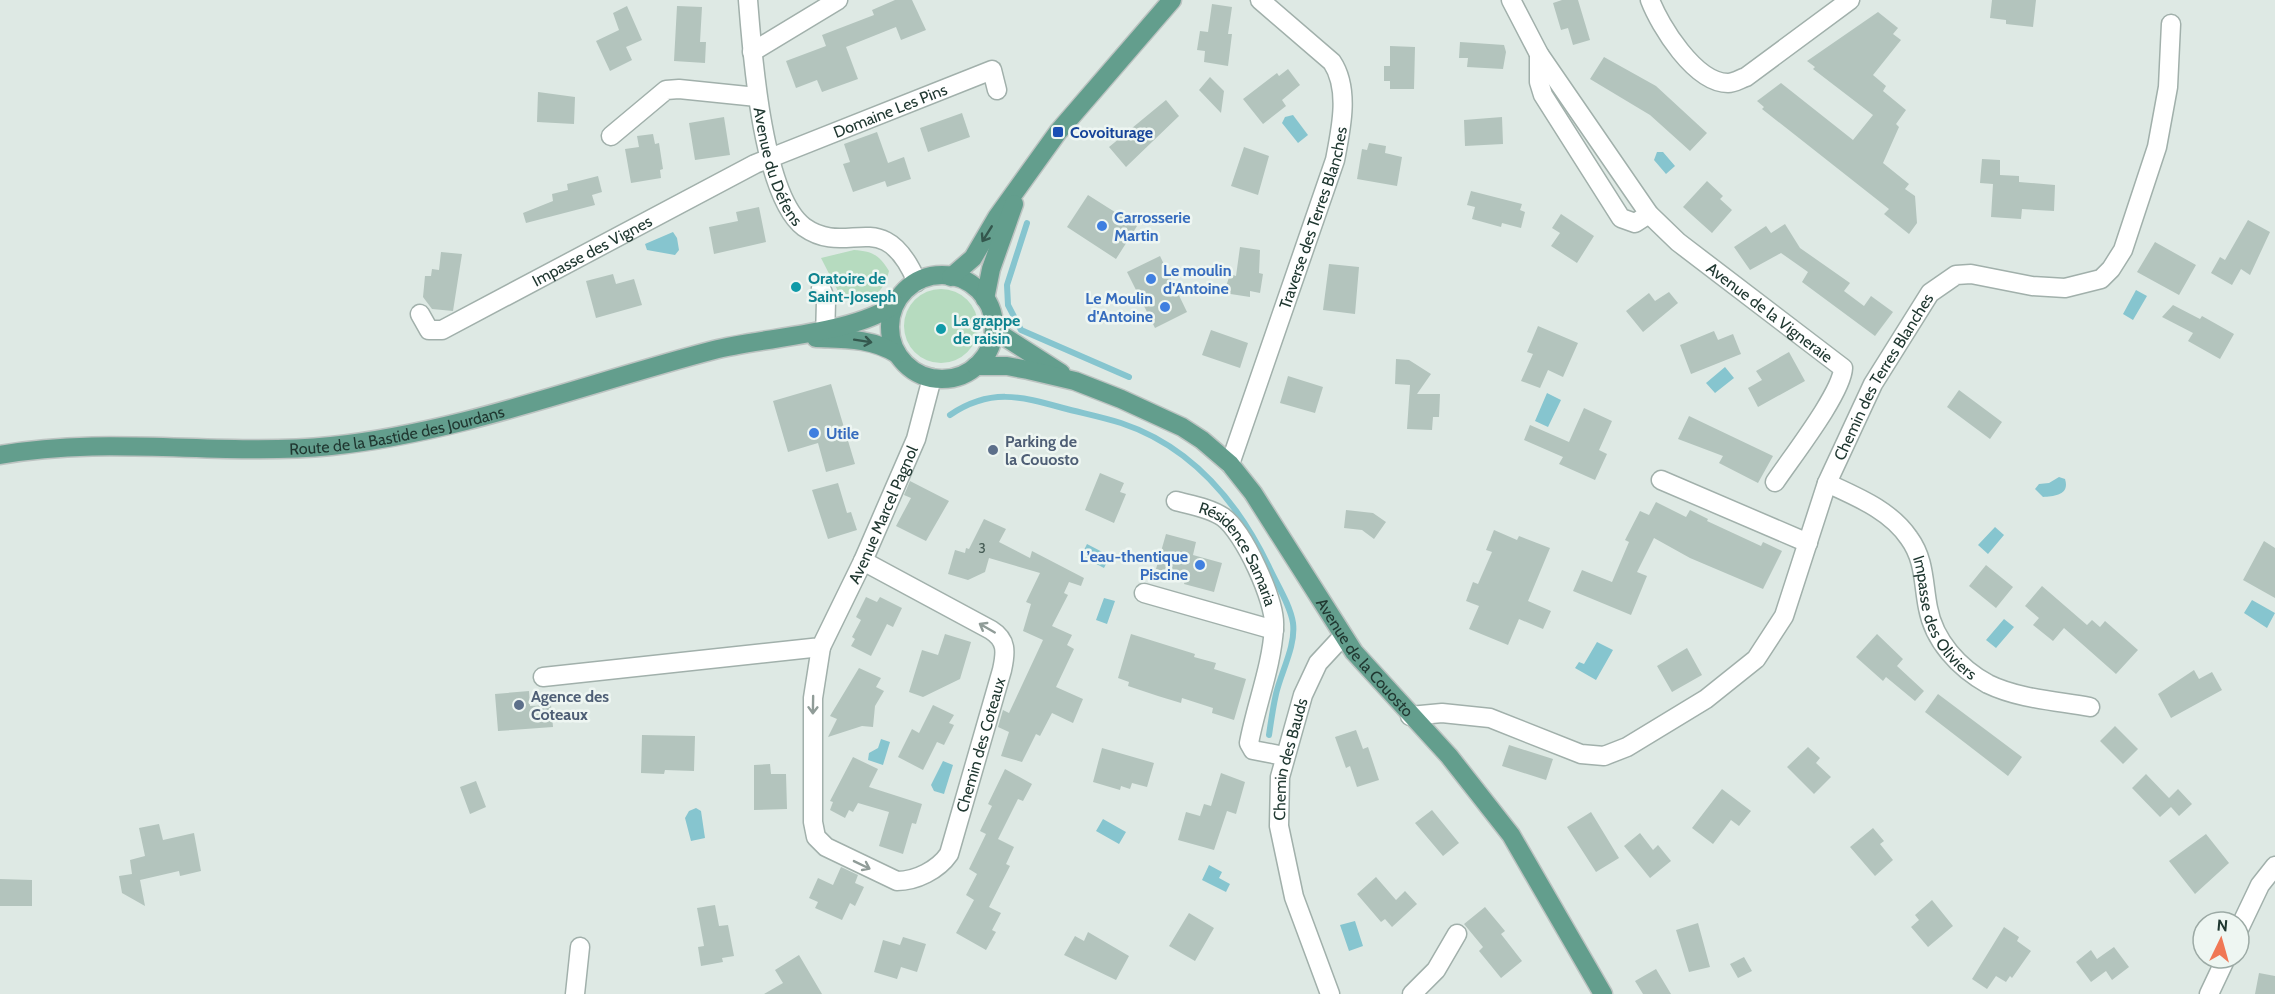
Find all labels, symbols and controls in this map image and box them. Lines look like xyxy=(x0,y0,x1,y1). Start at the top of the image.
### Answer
street label: Domaine Les Pins xyxy=(831,79,950,141)
street label: Avenue du Défens xyxy=(750,106,807,230)
place label: Covoiturage xyxy=(1070,123,1153,142)
marker: Covoiturage xyxy=(1051,125,1065,139)
street label: Traverse des Terres Blanches xyxy=(1275,125,1350,311)
place label: Carrosserie Martin xyxy=(1114,208,1190,245)
street label: Impasse des Vignes xyxy=(529,211,655,290)
marker: Carrosserie Martin xyxy=(1095,219,1109,233)
one-way arrow xyxy=(980,225,992,242)
street label: Avenue de la Vigneraie xyxy=(1703,258,1837,366)
place label: Le moulin d'Antoine xyxy=(1163,261,1231,298)
place label: Oratoire de Saint-Joseph xyxy=(808,269,896,306)
marker: Le moulin d'Antoine xyxy=(1144,272,1158,286)
marker: Oratoire de Saint-Joseph xyxy=(789,280,803,294)
place label: Le Moulin d'Antoine xyxy=(1085,289,1153,326)
street label: Chemin des Terres Blanches xyxy=(1829,289,1937,463)
marker: Le Moulin d'Antoine xyxy=(1158,300,1172,314)
place label: La grappe de raisin xyxy=(953,311,1020,348)
marker: La grappe de raisin xyxy=(934,322,948,336)
one-way arrow xyxy=(853,336,872,347)
street label: Route de la Bastide des Jourdans xyxy=(289,402,507,458)
place label: Utile xyxy=(826,424,859,443)
marker: Utile xyxy=(807,426,821,440)
place label: Parking de la Couosto xyxy=(1005,432,1079,469)
street label: Avenue Marcel Pagnol xyxy=(844,442,922,586)
marker: Parking de la Couosto xyxy=(986,443,1000,457)
street label: Résidence Samaria xyxy=(1197,498,1280,609)
house number: 3 xyxy=(978,539,986,557)
place label: L’eau-thentique Piscine xyxy=(1080,547,1188,584)
street label: Impasse des Oliviers xyxy=(1909,553,1981,684)
marker: L’eau-thentique Piscine xyxy=(1193,558,1207,572)
street label: Avenue de la Couosto xyxy=(1312,594,1418,721)
one-way arrow xyxy=(979,622,996,634)
street label: Chemin des Coteaux xyxy=(952,675,1009,815)
place label: Agence des Coteaux xyxy=(531,687,609,724)
one-way arrow xyxy=(807,694,819,714)
street label: Chemin des Bauds xyxy=(1270,696,1311,821)
marker: Agence des Coteaux xyxy=(512,698,526,712)
one-way arrow xyxy=(853,860,871,872)
north arrow xyxy=(2191,910,2251,970)
text: N xyxy=(2216,916,2229,936)

